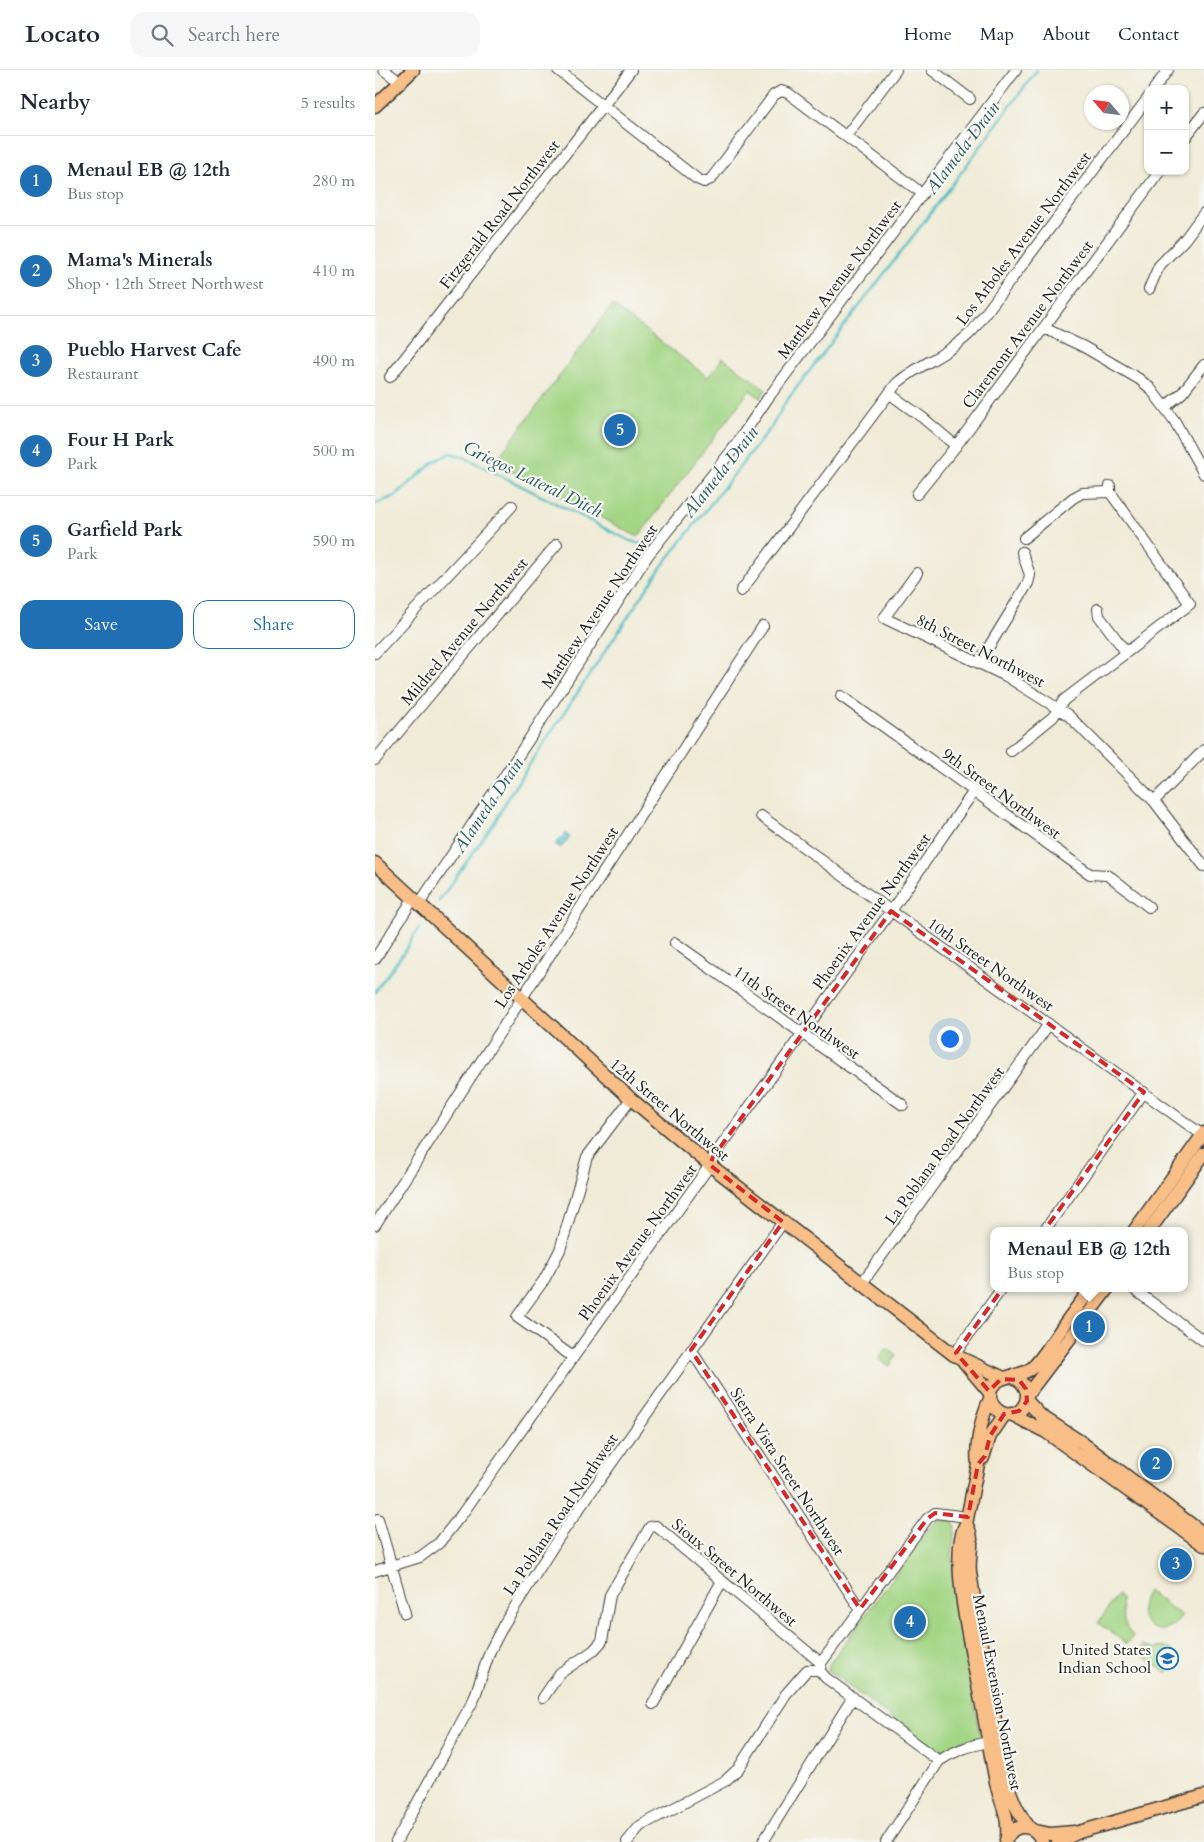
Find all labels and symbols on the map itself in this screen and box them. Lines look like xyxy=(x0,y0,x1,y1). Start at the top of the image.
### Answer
north arrow xyxy=(1084,85,1129,130)
water label: Alameda Drain xyxy=(919,97,1006,201)
street label: Fitzgerald Road Northwest xyxy=(435,135,565,294)
street label: Los Arboles Avenue Northwest xyxy=(951,147,1096,330)
street label: Matthew Avenue Northwest xyxy=(773,196,907,364)
street label: Claremont Avenue Northwest xyxy=(957,236,1098,413)
pin: 5 xyxy=(604,411,636,449)
water label: Alameda Drain xyxy=(676,421,764,524)
water label: Griegos Lateral Ditch xyxy=(459,435,607,524)
street label: Matthew Avenue Northwest xyxy=(536,520,663,693)
street label: Mildred Avenue Northwest xyxy=(396,553,533,710)
street label: 8th Street Northwest xyxy=(912,609,1049,693)
street label: 9th Street Northwest xyxy=(938,743,1065,844)
water label: Alameda Drain xyxy=(447,752,530,859)
street label: Los Arboles Avenue Northwest xyxy=(490,823,624,1012)
street label: Phoenix Avenue Northwest xyxy=(807,829,936,994)
street label: 10th Street Northwest xyxy=(923,913,1058,1017)
street label: 11th Street Northwest xyxy=(729,961,864,1065)
your location xyxy=(937,1026,963,1052)
street label: 12th Street Northwest xyxy=(605,1053,734,1166)
street label: La Poblana Road Northwest xyxy=(880,1062,1010,1229)
street label: Phoenix Avenue Northwest xyxy=(573,1160,702,1325)
pin: 1 xyxy=(1073,1308,1105,1346)
street label: Sierra Vista Street Northwest xyxy=(725,1383,850,1560)
street label: La Poblana Road Northwest xyxy=(498,1429,623,1600)
pin: 2 xyxy=(1140,1445,1172,1483)
street label: Sioux Street Northwest xyxy=(667,1514,802,1632)
pin: 3 xyxy=(1160,1545,1192,1583)
street label: Menaul Extension Northwest xyxy=(967,1592,1027,1792)
pin: 4 xyxy=(894,1603,926,1641)
place label: United States Indian School xyxy=(1058,1639,1151,1679)
school or university icon: United States Indian School xyxy=(1155,1646,1179,1670)

